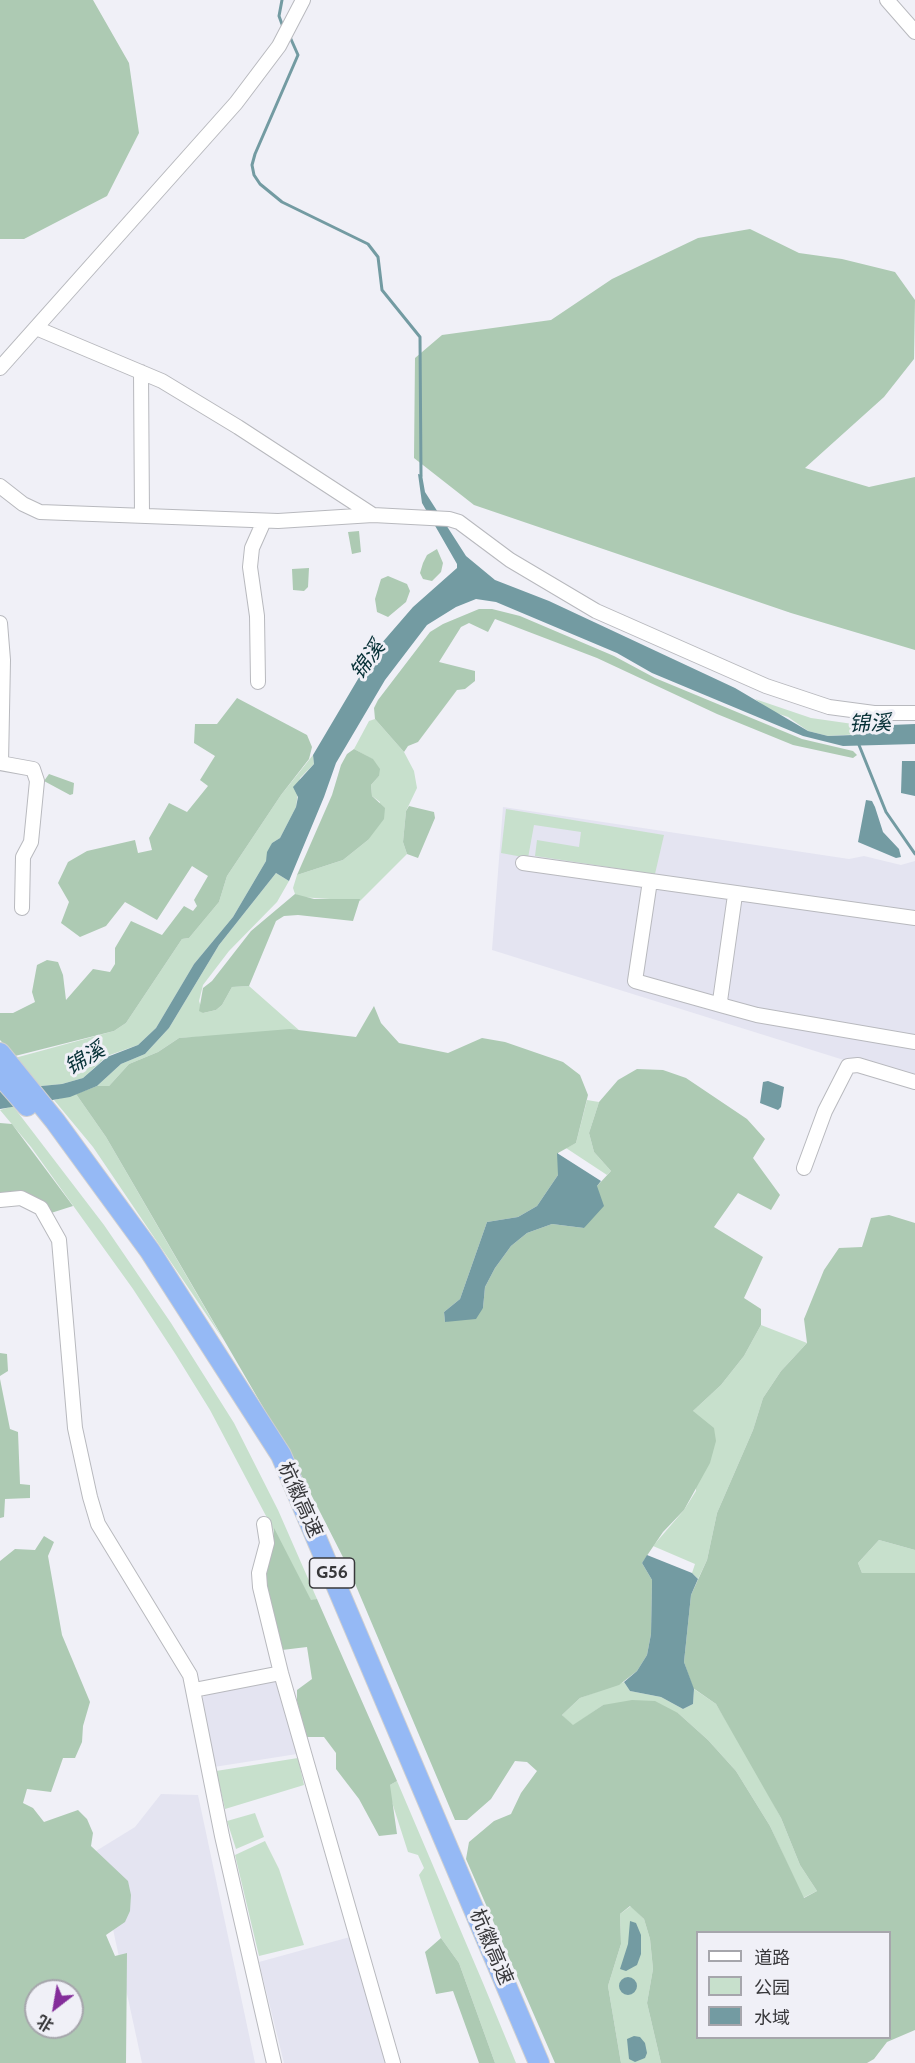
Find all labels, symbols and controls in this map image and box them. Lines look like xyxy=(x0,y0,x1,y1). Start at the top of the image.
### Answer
water label: 锦溪 xyxy=(345,636,391,684)
water label: 锦溪 xyxy=(849,711,891,737)
water label: 锦溪 xyxy=(61,1037,109,1081)
street label: 杭徽高速 xyxy=(273,1459,327,1541)
road number: G56 xyxy=(310,1558,354,1588)
street label: 杭徽高速 xyxy=(464,1905,518,1989)
legend xyxy=(696,1931,891,2039)
text: 道路 xyxy=(754,1947,790,1969)
text: 公园 xyxy=(754,1977,790,1999)
north arrow xyxy=(24,1979,84,2039)
text: 水域 xyxy=(754,2007,790,2029)
text: 北 xyxy=(34,2011,57,2035)

